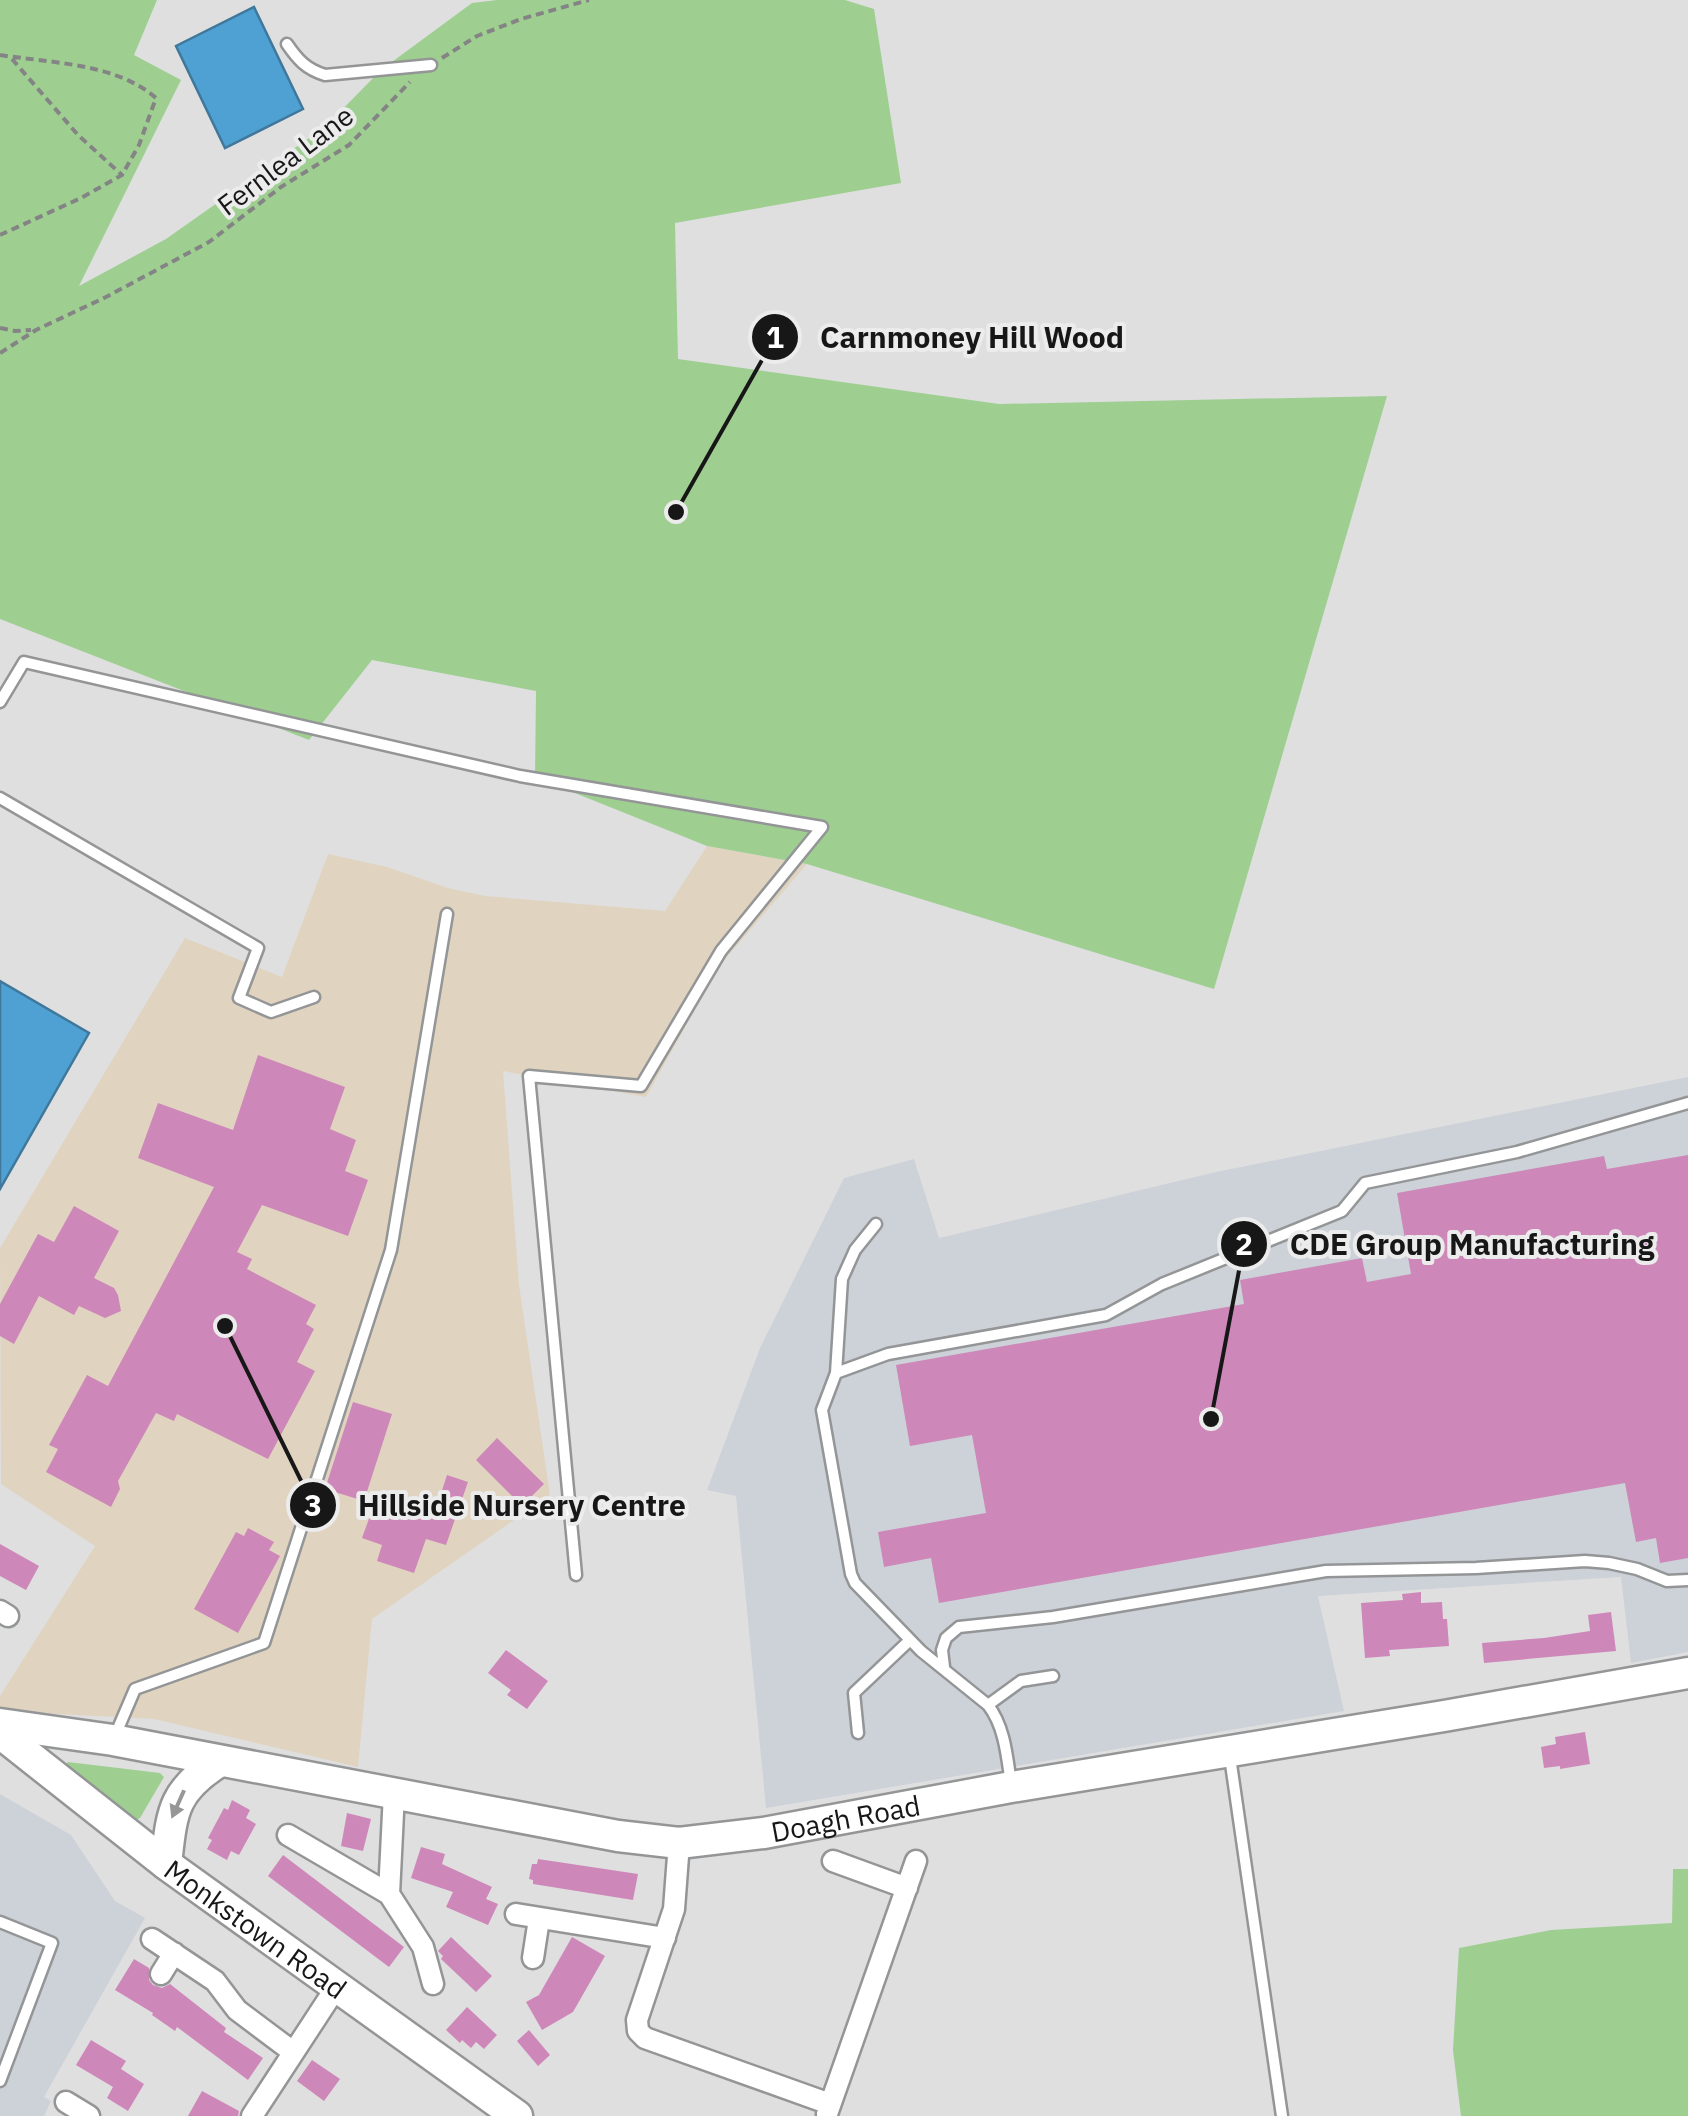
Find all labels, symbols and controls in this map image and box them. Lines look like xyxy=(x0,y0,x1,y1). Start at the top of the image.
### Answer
street label: Fernlea Lane xyxy=(209,97,361,223)
callout: Carnmoney Hill Wood xyxy=(750,307,1144,367)
text: 1 xyxy=(766,317,784,356)
text: Carnmoney Hill Wood xyxy=(820,317,1124,356)
callout: CDE Group Manufacturing xyxy=(1219,1214,1674,1274)
text: 2 xyxy=(1235,1224,1253,1263)
text: CDE Group Manufacturing xyxy=(1290,1224,1655,1263)
callout: Hillside Nursery Centre xyxy=(288,1475,706,1535)
text: 3 xyxy=(304,1485,322,1524)
text: Hillside Nursery Centre xyxy=(358,1485,686,1524)
street label: Doagh Road xyxy=(768,1786,923,1850)
one-way arrow xyxy=(170,1789,186,1819)
street label: Monkstown Road xyxy=(157,1850,354,2006)

